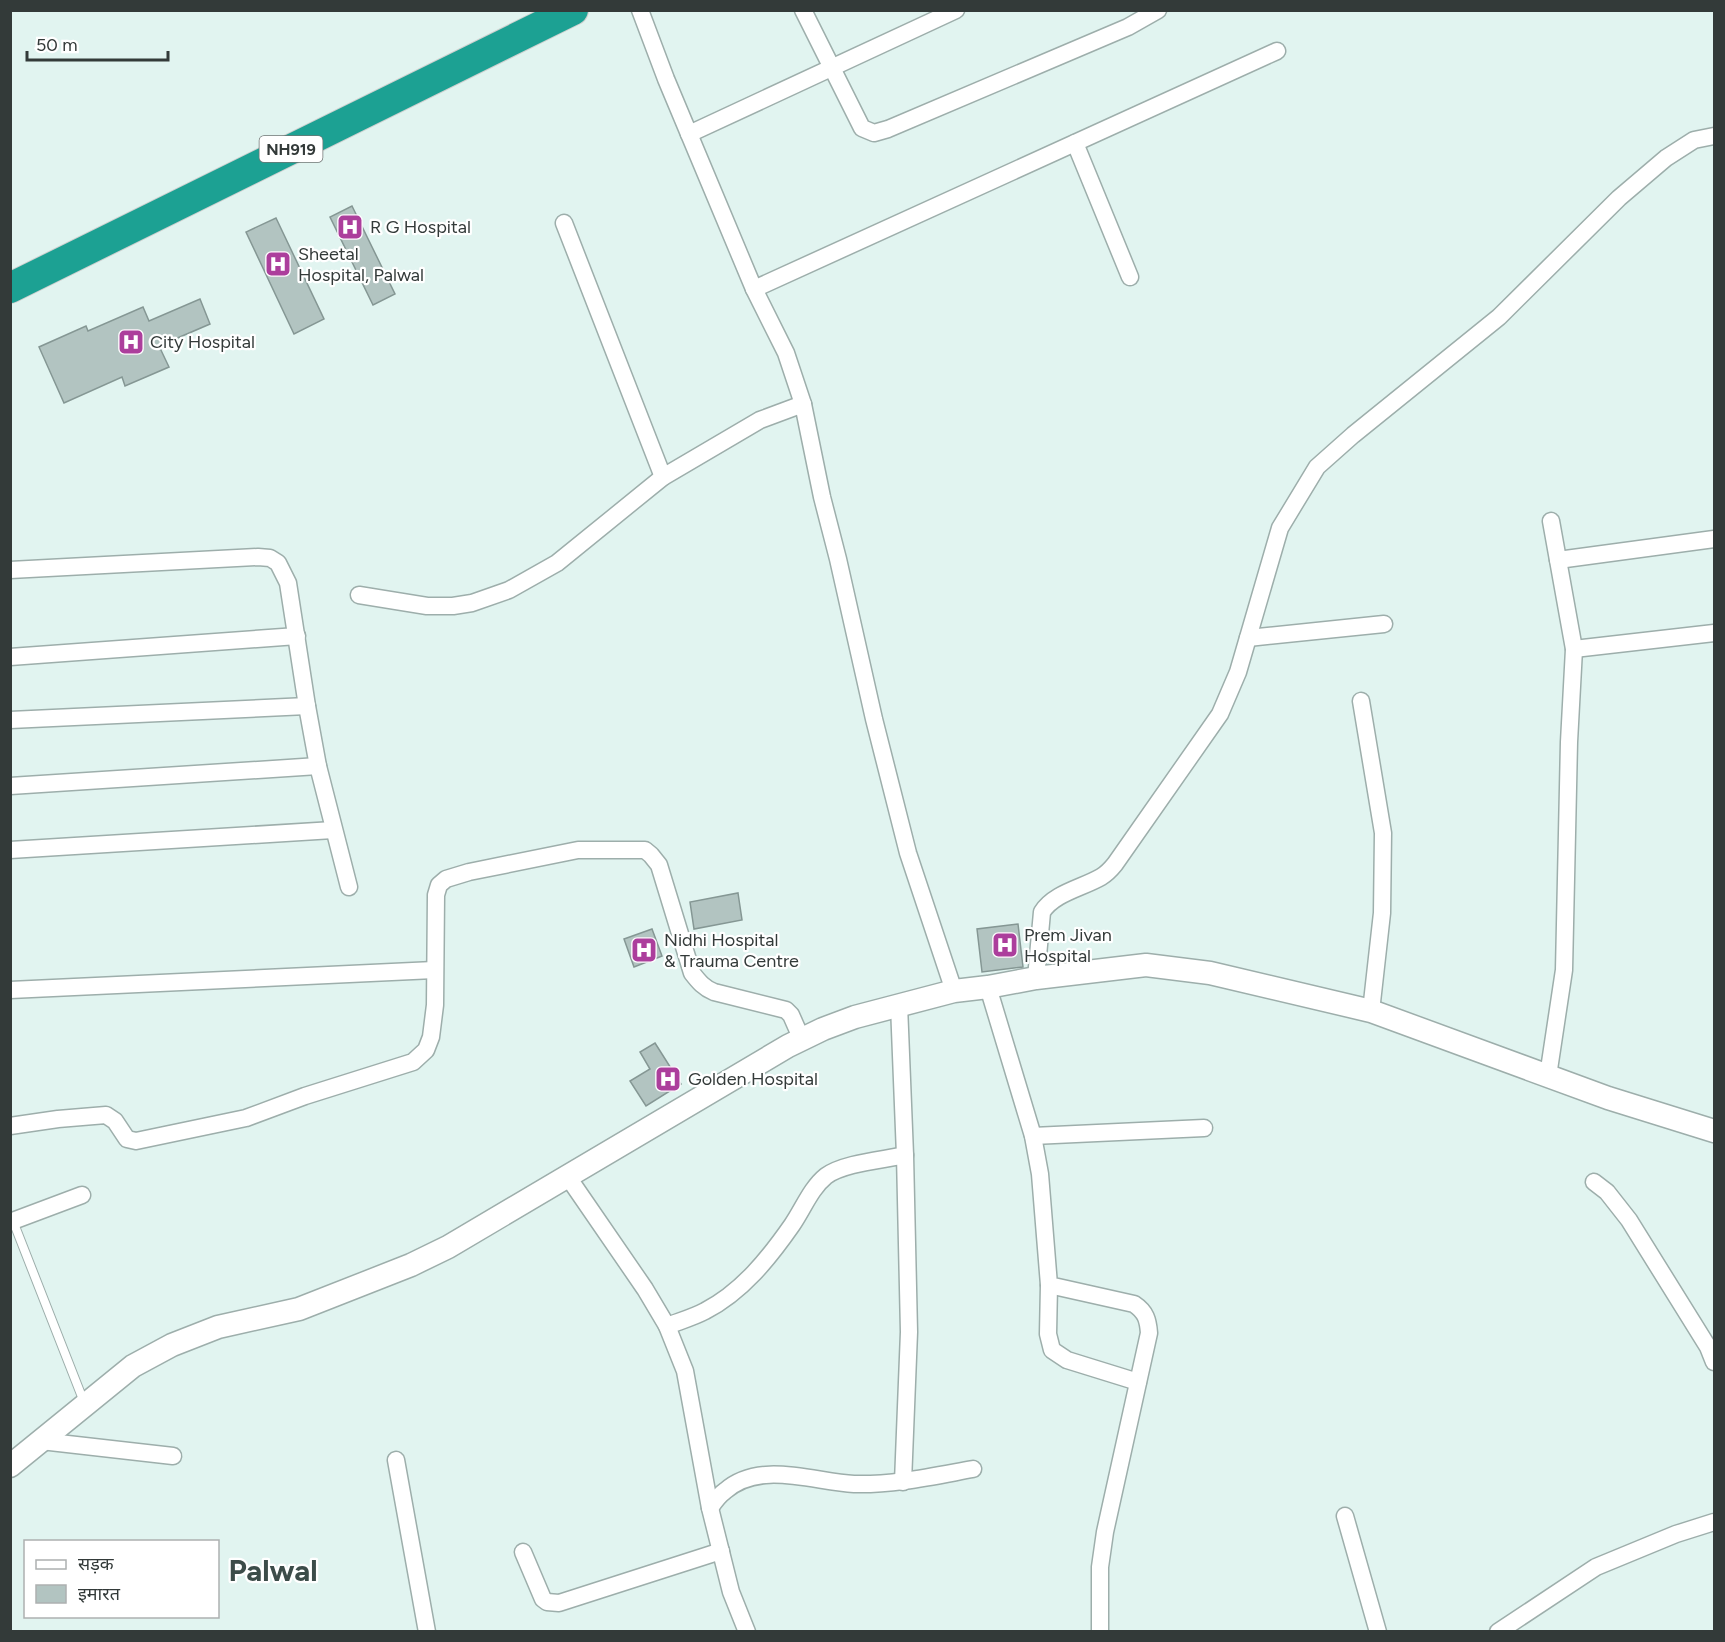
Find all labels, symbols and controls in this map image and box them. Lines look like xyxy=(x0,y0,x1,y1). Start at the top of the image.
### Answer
scale bar xyxy=(27,24,168,62)
text: 50 m xyxy=(36,34,78,56)
road number: NH919 xyxy=(260,136,322,162)
hospital icon: R G Hospital xyxy=(335,212,365,242)
place label: R G Hospital xyxy=(370,216,471,238)
place label: Sheetal Hospital, Palwal xyxy=(298,243,424,286)
hospital icon: Sheetal Hospital, Palwal xyxy=(263,249,293,279)
hospital icon: City Hospital xyxy=(116,327,146,357)
place label: City Hospital xyxy=(150,331,255,353)
place label: Prem Jivan Hospital xyxy=(1024,924,1112,967)
place label: Nidhi Hospital & Trauma Centre xyxy=(664,929,799,972)
hospital icon: Prem Jivan Hospital xyxy=(990,930,1020,960)
hospital icon: Nidhi Hospital & Trauma Centre xyxy=(629,935,659,965)
hospital icon: Golden Hospital xyxy=(653,1064,683,1094)
place label: Golden Hospital xyxy=(688,1068,818,1090)
legend xyxy=(24,1540,219,1618)
district label: Palwal xyxy=(228,1552,318,1589)
text: सड़क xyxy=(78,1553,115,1575)
text: इमारत xyxy=(78,1583,121,1605)

